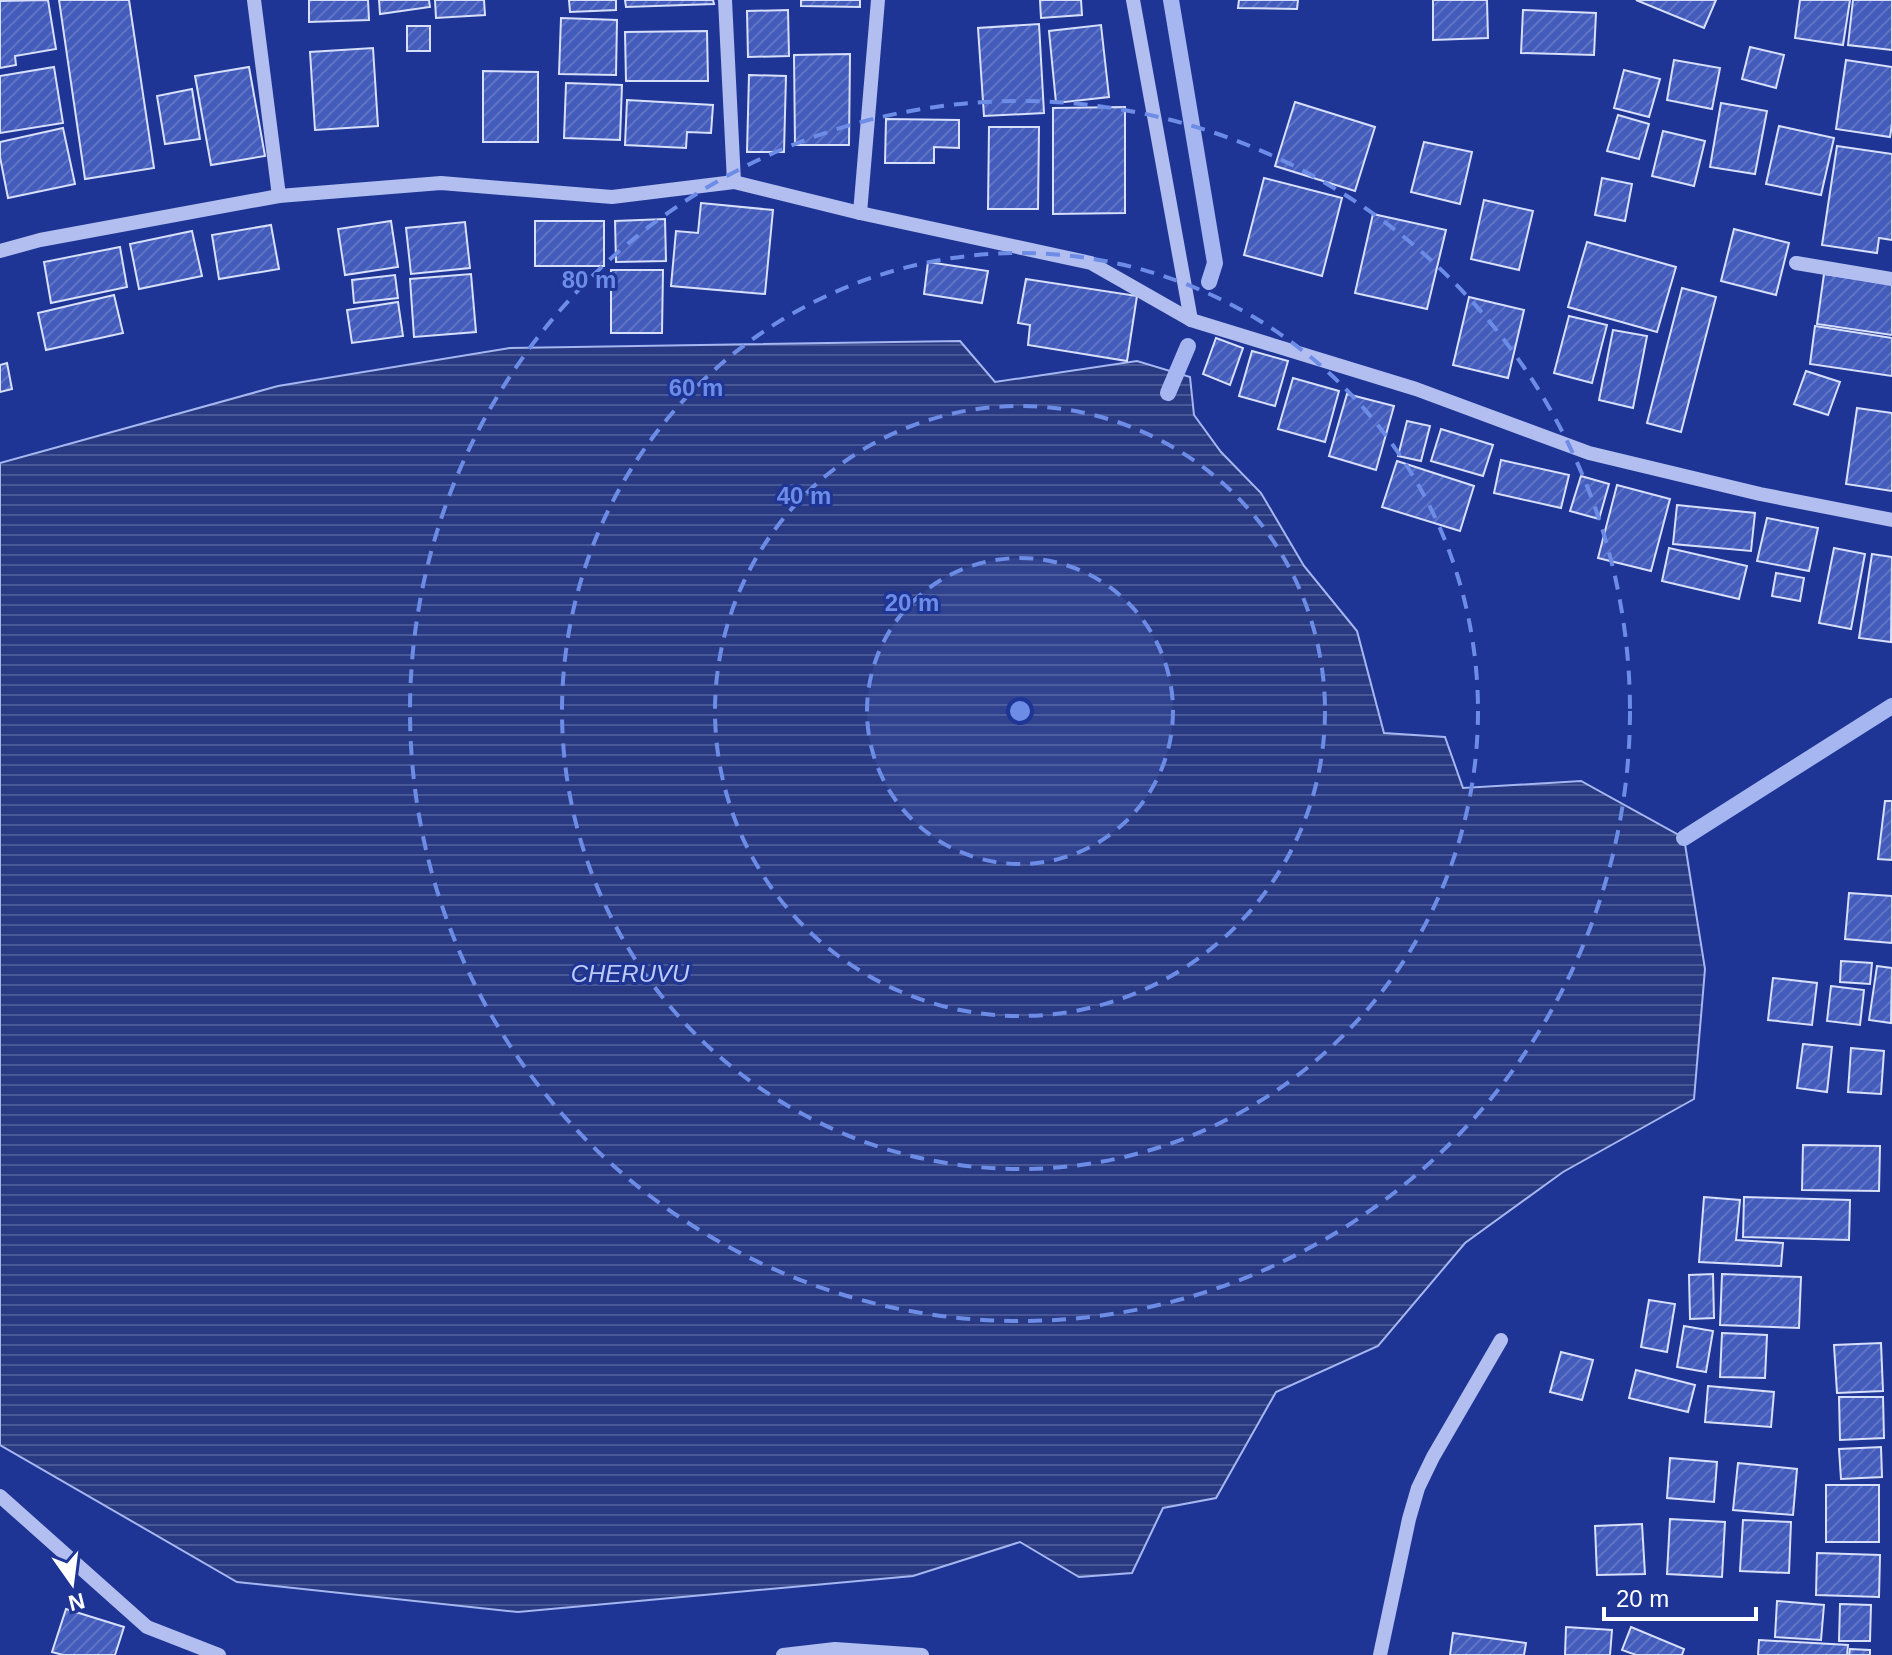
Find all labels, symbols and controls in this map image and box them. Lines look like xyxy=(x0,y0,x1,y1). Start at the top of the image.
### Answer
text: 80 m xyxy=(562,266,616,293)
text: 60 m xyxy=(669,374,723,401)
text: 40 m xyxy=(777,482,831,509)
text: 20 m xyxy=(885,589,939,616)
centre of rings xyxy=(1006,697,1034,725)
water label: CHERUVU xyxy=(571,960,690,987)
north arrow xyxy=(32,1543,112,1623)
scale bar xyxy=(1604,1571,1756,1621)
text: 20 m xyxy=(1616,1585,1669,1612)
text: N xyxy=(66,1588,87,1616)

